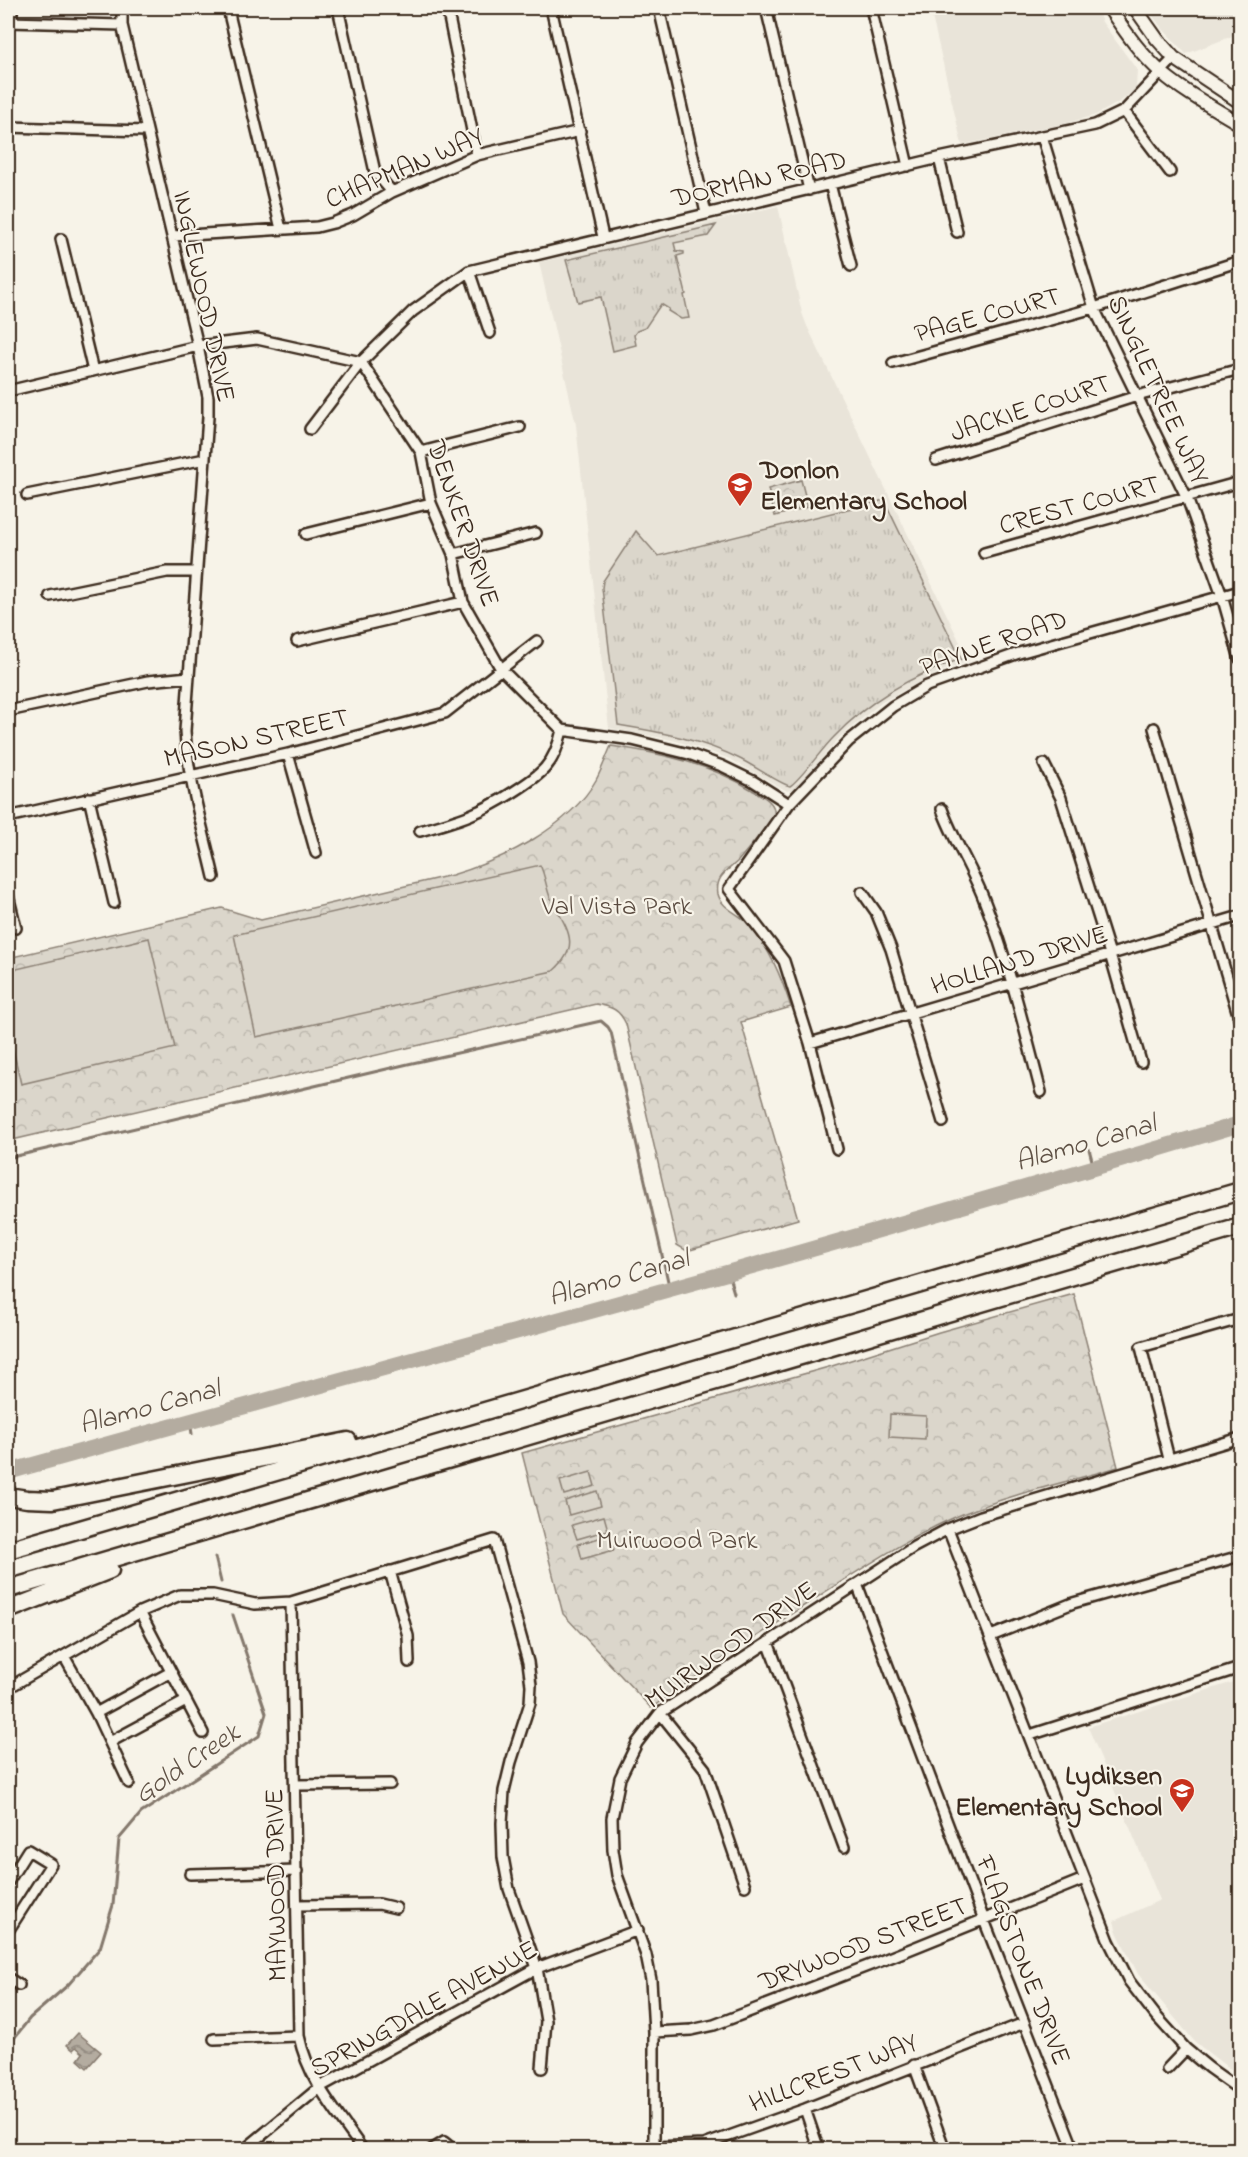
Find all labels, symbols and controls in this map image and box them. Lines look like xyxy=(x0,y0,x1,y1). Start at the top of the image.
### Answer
street label: CHAPMAN WAY xyxy=(320,118,491,220)
street label: DORMAN ROAD xyxy=(667,141,851,220)
street label: INGLEWOOD DRIVE xyxy=(161,187,244,406)
street label: PAGE COURT xyxy=(910,278,1065,355)
street label: SINGLETREE WAY xyxy=(1096,289,1218,492)
street label: JACKIE COURT xyxy=(946,365,1116,454)
street label: DENKER DRIVE xyxy=(415,434,508,612)
place label: Donlon Elementary School xyxy=(758,452,967,522)
street label: CREST COURT xyxy=(995,466,1164,547)
school or university icon: Donlon Elementary School xyxy=(725,470,755,508)
street label: PAYNE ROAD xyxy=(915,601,1073,688)
street label: MASON STREET xyxy=(160,699,353,780)
park label: Val Vista Park xyxy=(541,888,692,927)
street label: HOLLAND DRIVE xyxy=(926,916,1113,1007)
water label: Alamo Canal xyxy=(1011,1104,1164,1184)
water label: Alamo Canal xyxy=(544,1239,697,1319)
water label: Alamo Canal xyxy=(75,1369,228,1447)
park label: Muirwood Park xyxy=(596,1522,758,1561)
street label: MUIRWOOD DRIVE xyxy=(637,1572,826,1720)
water label: Gold Creek xyxy=(127,1713,251,1815)
place label: Lydiksen Elementary School xyxy=(955,1758,1162,1828)
school or university icon: Lydiksen Elementary School xyxy=(1167,1776,1197,1814)
street label: MAYWOOD DRIVE xyxy=(256,1788,299,1982)
street label: FLAGSTONE DRIVE xyxy=(963,1850,1080,2071)
street label: DRYWOOD STREET xyxy=(753,1888,974,2003)
street label: SPRINGDALE AVENUE xyxy=(303,1931,545,2089)
street label: HILLCREST WAY xyxy=(744,2024,924,2124)

